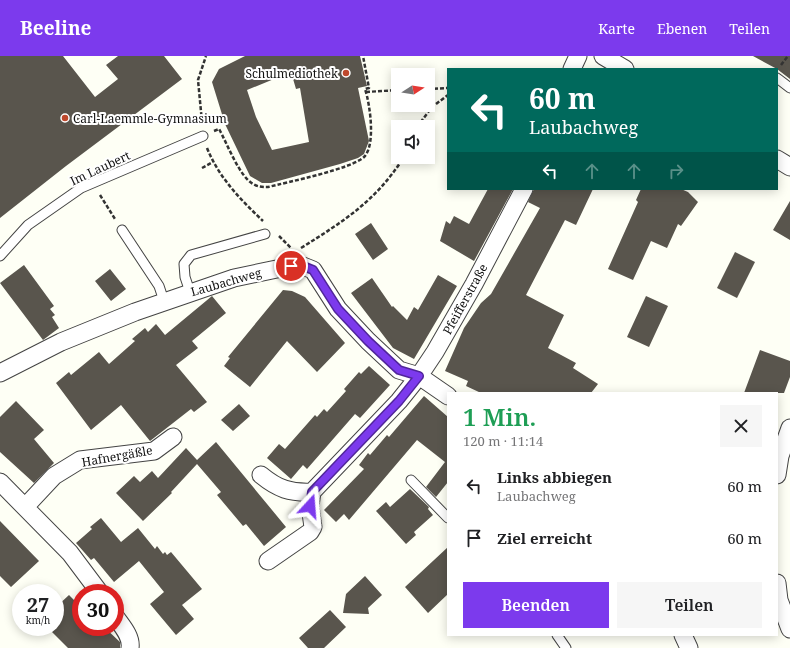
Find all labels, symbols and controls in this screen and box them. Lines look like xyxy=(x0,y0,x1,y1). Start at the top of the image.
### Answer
text: Beeline xyxy=(20,15,91,41)
text: Karte xyxy=(598,19,635,38)
text: Ebenen xyxy=(657,19,707,38)
text: Teilen xyxy=(729,19,770,38)
place label: Schulmediothek xyxy=(245,65,339,82)
marker: Schulmediothek xyxy=(341,68,351,78)
north arrow xyxy=(391,68,435,112)
map controls xyxy=(391,68,435,164)
text: 60 m xyxy=(529,79,596,117)
icon: left xyxy=(463,84,515,136)
place label: Carl-Laemmle-Gymnasium xyxy=(73,110,227,127)
marker: Carl-Laemmle-Gymnasium xyxy=(60,113,70,123)
text: Laubachweg xyxy=(529,115,638,139)
button: sound xyxy=(391,120,435,164)
street label: Im Laubert xyxy=(67,147,133,189)
icon: left xyxy=(539,160,561,182)
icon: ahead xyxy=(581,160,603,182)
icon: ahead xyxy=(623,160,645,182)
icon: right xyxy=(665,160,687,182)
pin xyxy=(274,249,308,283)
icon: arrive xyxy=(280,255,302,277)
street label: Pfeifferstraße xyxy=(439,261,491,337)
street label: Laubachweg xyxy=(189,264,264,300)
text: 1 Min. xyxy=(463,400,536,433)
button: close xyxy=(720,405,762,447)
text: 120 m · 11:14 xyxy=(463,432,543,450)
street label: Hafnergäßle xyxy=(80,441,154,471)
text: Links abbiegen xyxy=(497,467,612,487)
icon: left xyxy=(463,475,485,497)
text: 60 m xyxy=(727,476,762,496)
position arrow xyxy=(289,485,331,527)
text: Laubachweg xyxy=(497,487,576,505)
icon: arrive xyxy=(463,527,485,549)
text: Ziel erreicht xyxy=(497,528,592,548)
text: 60 m xyxy=(727,528,762,548)
button: Beenden xyxy=(463,582,609,628)
button: Teilen xyxy=(617,582,762,628)
speed limit sign: 30 xyxy=(72,584,124,636)
text: 27 xyxy=(27,591,49,618)
text: km/h xyxy=(26,613,50,627)

